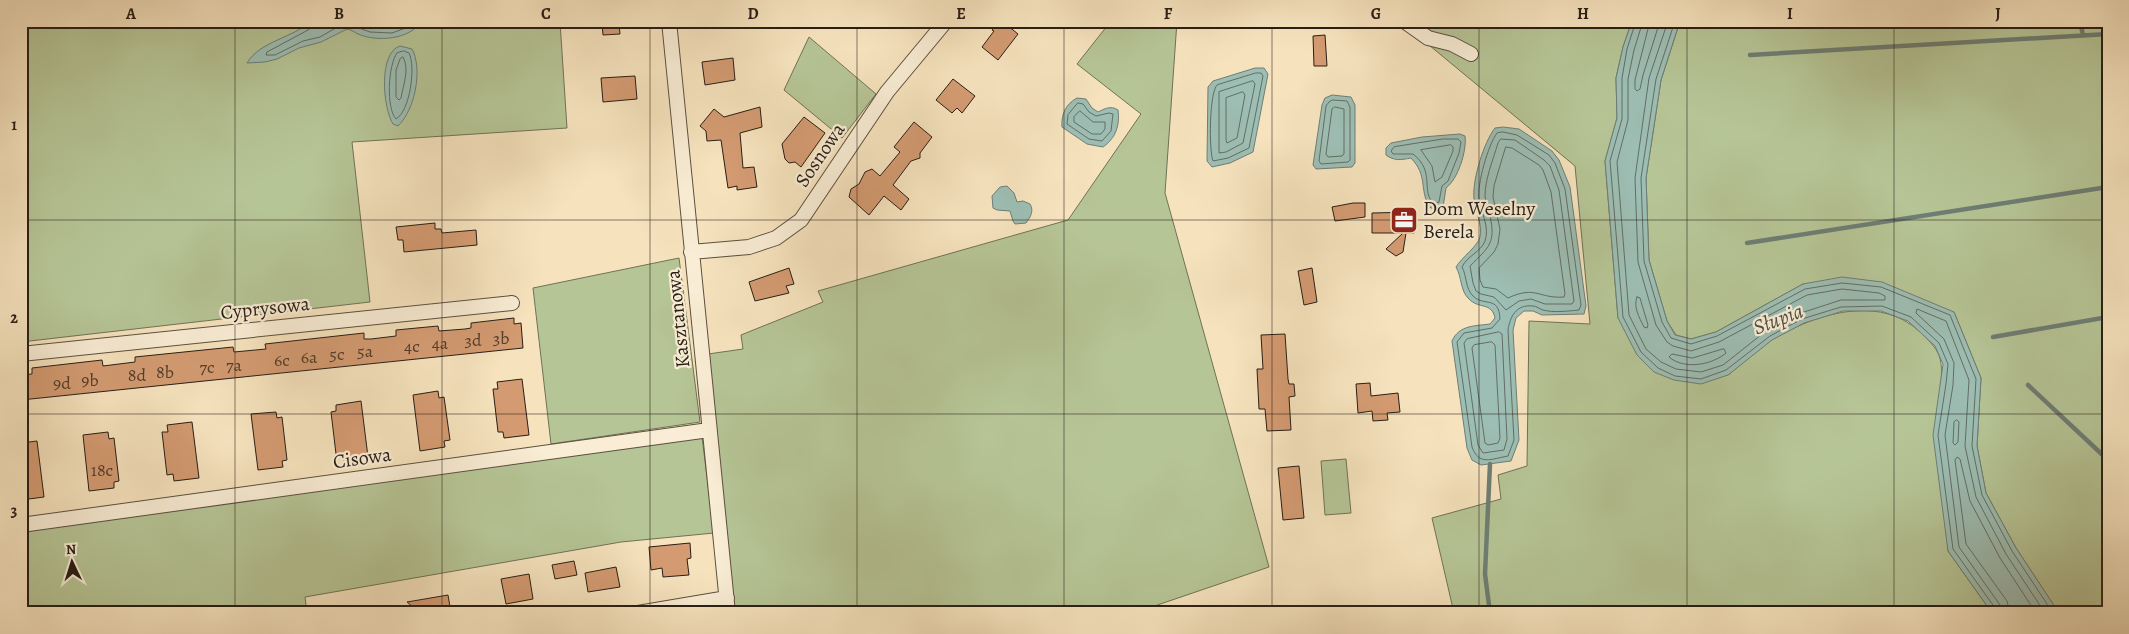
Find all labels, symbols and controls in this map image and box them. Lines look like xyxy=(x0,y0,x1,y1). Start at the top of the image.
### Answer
text: A xyxy=(125,3,137,25)
text: B xyxy=(334,3,344,25)
text: C xyxy=(541,3,551,25)
text: D xyxy=(747,3,759,25)
text: E xyxy=(956,3,966,25)
text: F xyxy=(1164,3,1173,25)
text: G xyxy=(1371,3,1381,25)
text: H xyxy=(1577,3,1589,25)
text: I xyxy=(1787,3,1793,25)
text: J xyxy=(1995,3,2001,25)
text: 1 xyxy=(11,114,17,136)
street label: Sosnowa xyxy=(789,117,852,192)
place label: Dom Weselny Berela xyxy=(1423,195,1536,245)
office icon: Dom Weselny Berela xyxy=(1389,205,1419,235)
street label: Kasztanowa xyxy=(659,268,697,369)
street label: Cyprysowa xyxy=(219,290,312,326)
water label: Słupia xyxy=(1749,297,1807,341)
text: 2 xyxy=(10,307,18,329)
house number: 3b xyxy=(493,326,509,350)
house number: 3d xyxy=(464,328,482,352)
house number: 4a xyxy=(432,331,449,355)
house number: 4c xyxy=(404,334,420,358)
house number: 5a xyxy=(357,339,374,363)
house number: 5c xyxy=(329,342,345,366)
house number: 6a xyxy=(301,345,318,369)
house number: 6c xyxy=(274,348,290,372)
house number: 7a xyxy=(226,353,243,377)
house number: 7c xyxy=(199,355,215,379)
house number: 8b xyxy=(156,360,174,384)
house number: 8d xyxy=(128,363,147,387)
house number: 9b xyxy=(81,368,99,392)
house number: 9d xyxy=(53,371,71,395)
street label: Cisowa xyxy=(331,440,394,475)
house number: 18c xyxy=(91,458,113,482)
text: 3 xyxy=(11,500,18,522)
north arrow xyxy=(48,536,98,586)
text: N xyxy=(65,540,77,559)

